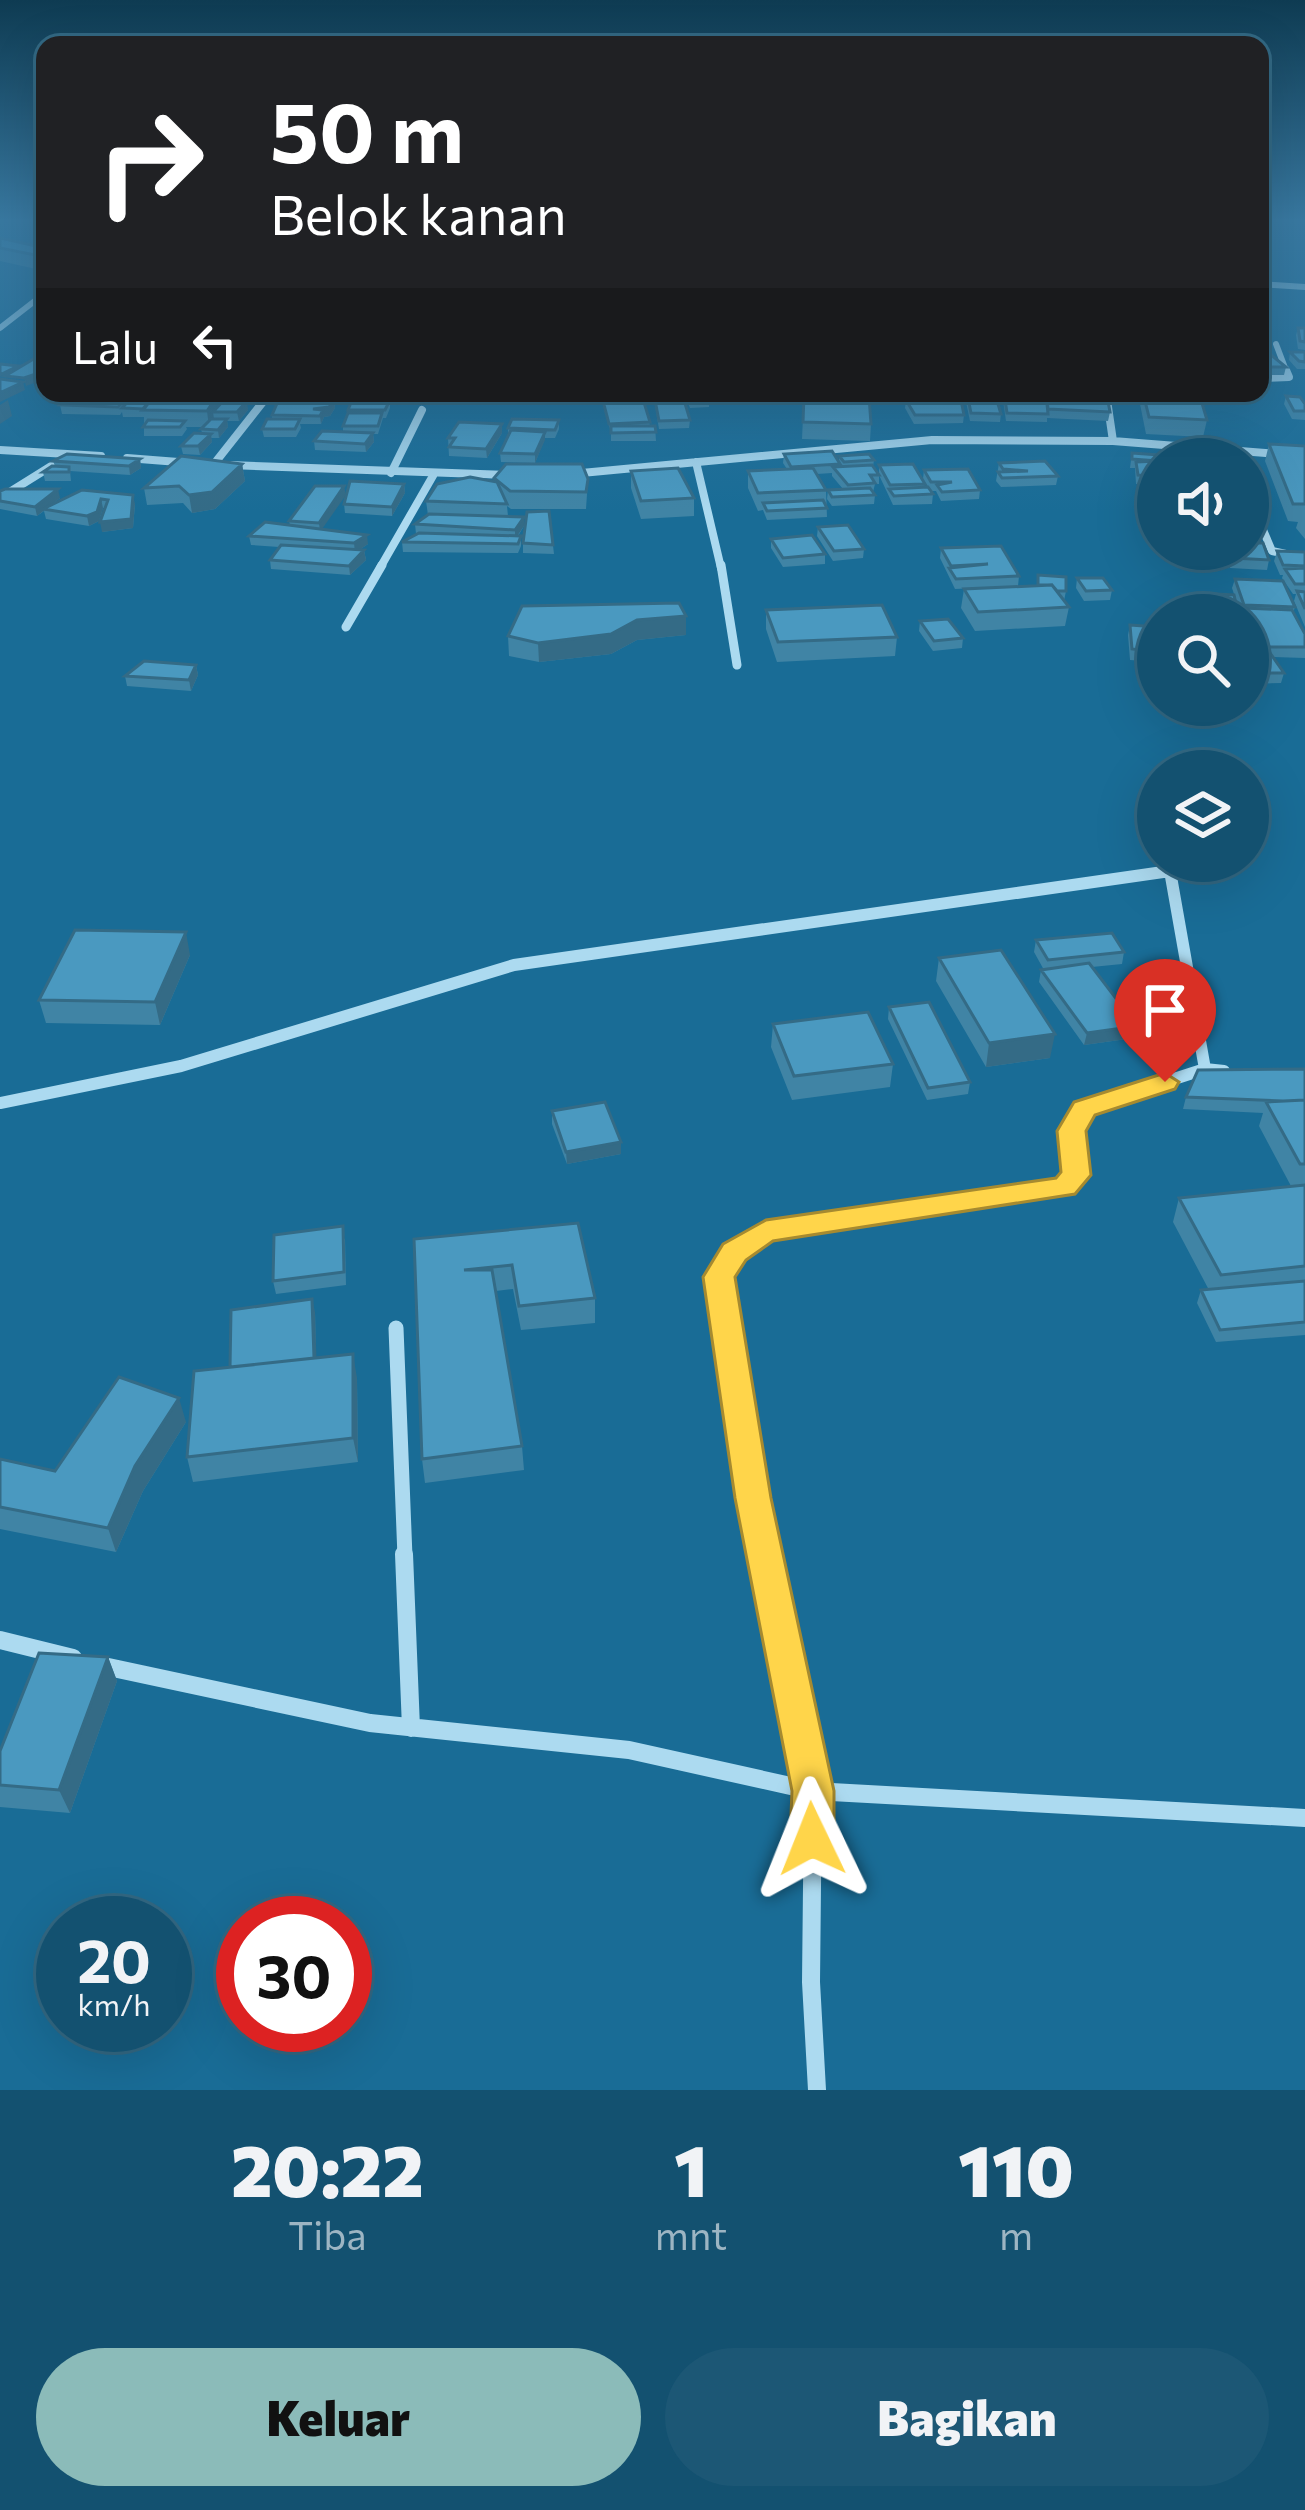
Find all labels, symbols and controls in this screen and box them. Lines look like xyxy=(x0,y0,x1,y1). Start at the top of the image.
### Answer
text: 50 m xyxy=(270,78,464,180)
icon: right xyxy=(72,84,228,240)
text: Belok kanan xyxy=(270,180,567,246)
icon: left xyxy=(182,312,248,378)
text: Lalu xyxy=(72,318,158,373)
map controls xyxy=(1137,438,1269,882)
button: sound xyxy=(1137,438,1269,570)
button: search xyxy=(1137,594,1269,726)
button: layers xyxy=(1137,750,1269,882)
pin xyxy=(1114,959,1216,1082)
icon: arrive xyxy=(1132,977,1198,1043)
position arrow xyxy=(749,1776,875,1902)
speed limit sign: 30 xyxy=(216,1896,372,2052)
text: 20 xyxy=(77,1922,151,1995)
text: km/h xyxy=(78,1985,150,2022)
text: 20:22 xyxy=(231,2124,424,2212)
text: 1 xyxy=(674,2124,708,2212)
text: 110 xyxy=(958,2124,1074,2212)
text: Tiba xyxy=(288,2210,367,2258)
text: mnt xyxy=(655,2210,727,2258)
text: m xyxy=(999,2210,1033,2258)
button: Keluar xyxy=(36,2348,641,2486)
button: Bagikan xyxy=(665,2348,1269,2486)

